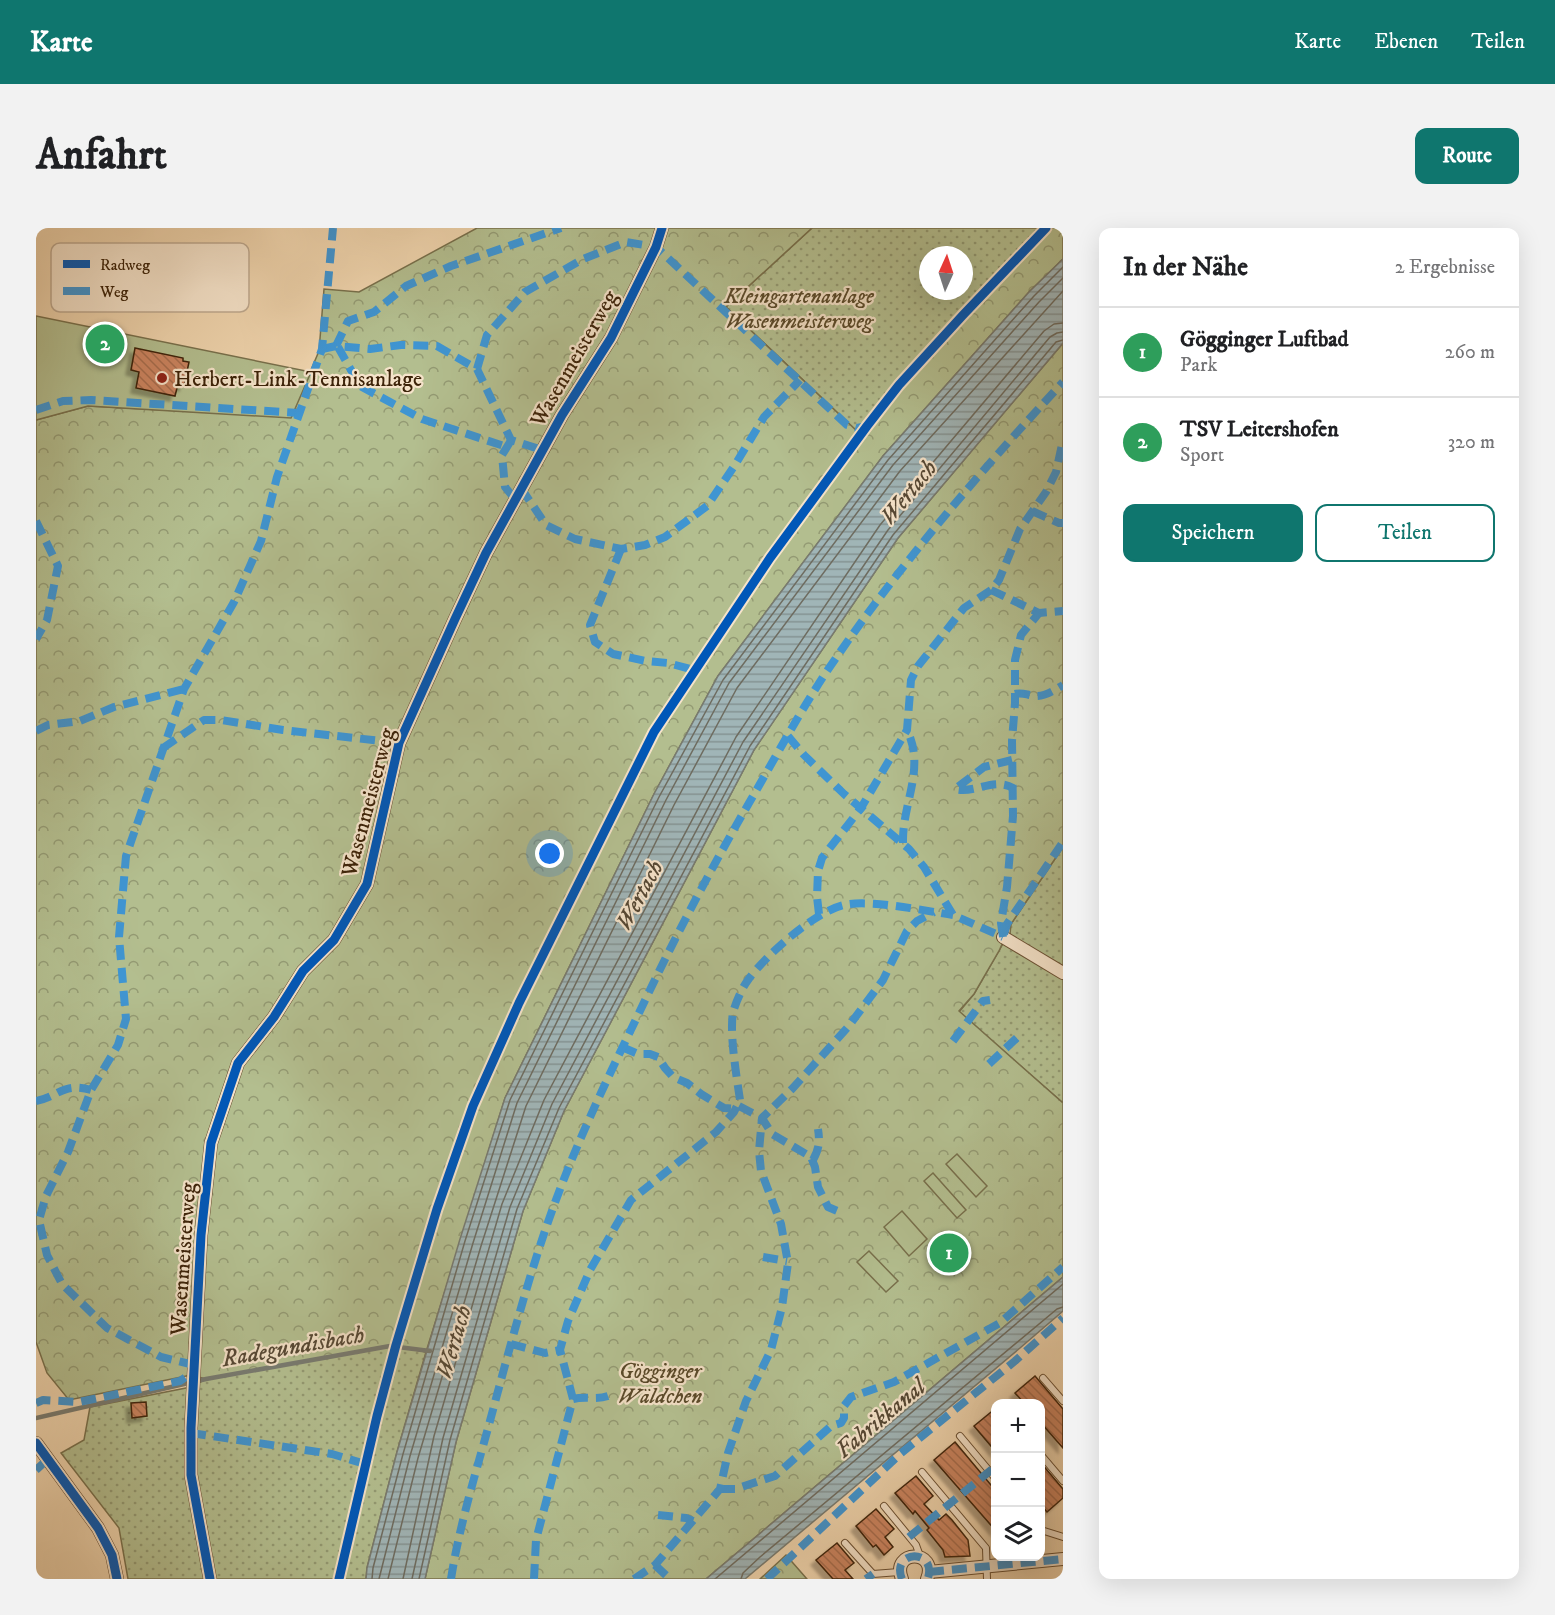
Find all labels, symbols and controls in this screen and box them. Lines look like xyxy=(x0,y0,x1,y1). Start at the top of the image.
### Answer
text: Karte xyxy=(30,25,93,60)
text: Karte xyxy=(1294,29,1341,55)
text: Ebenen xyxy=(1374,29,1438,55)
text: Teilen xyxy=(1471,29,1525,55)
button: Route xyxy=(1415,128,1519,184)
text: Anfahrt xyxy=(36,130,167,182)
legend xyxy=(51,243,249,312)
north arrow xyxy=(919,246,973,300)
text: In der Nähe xyxy=(1123,251,1248,284)
text: Radweg xyxy=(100,255,150,275)
text: 2 Ergebnisse xyxy=(1395,255,1495,280)
text: Weg xyxy=(99,282,129,302)
park label: Kleingartenanlage Wasenmeisterweg xyxy=(723,283,875,335)
street label: Wasenmeisterweg xyxy=(524,285,624,433)
pin: 2 xyxy=(86,322,124,366)
text: Gögginger Luftbad xyxy=(1180,326,1349,353)
text: 1 xyxy=(1139,340,1146,365)
text: 260 m xyxy=(1445,340,1495,365)
text: Park xyxy=(1180,353,1217,378)
place label: Herbert-Link-Tennisanlage xyxy=(174,366,422,393)
marker: Herbert-Link-Tennisanlage xyxy=(155,371,169,385)
text: TSV Leitershofen xyxy=(1180,416,1339,443)
text: 2 xyxy=(1138,430,1147,455)
text: 320 m xyxy=(1448,430,1495,455)
text: Sport xyxy=(1180,443,1224,468)
water label: Wertach xyxy=(873,454,944,531)
button: Speichern xyxy=(1123,504,1303,562)
button: Teilen xyxy=(1315,504,1495,562)
street label: Wasenmeisterweg xyxy=(335,725,401,881)
your location xyxy=(535,839,564,868)
water label: Wertach xyxy=(609,855,671,936)
street label: Wasenmeisterweg xyxy=(165,1181,202,1337)
pin: 1 xyxy=(930,1230,968,1276)
water label: Wertach xyxy=(429,1302,479,1382)
water label: Radegundisbach xyxy=(219,1320,367,1374)
park label: Gögginger Wäldchen xyxy=(618,1358,703,1410)
water label: Fabrikkanal xyxy=(829,1371,934,1465)
map controls xyxy=(991,1399,1045,1561)
button: + xyxy=(991,1399,1045,1453)
button: − xyxy=(991,1453,1045,1507)
button: layers xyxy=(991,1507,1045,1561)

